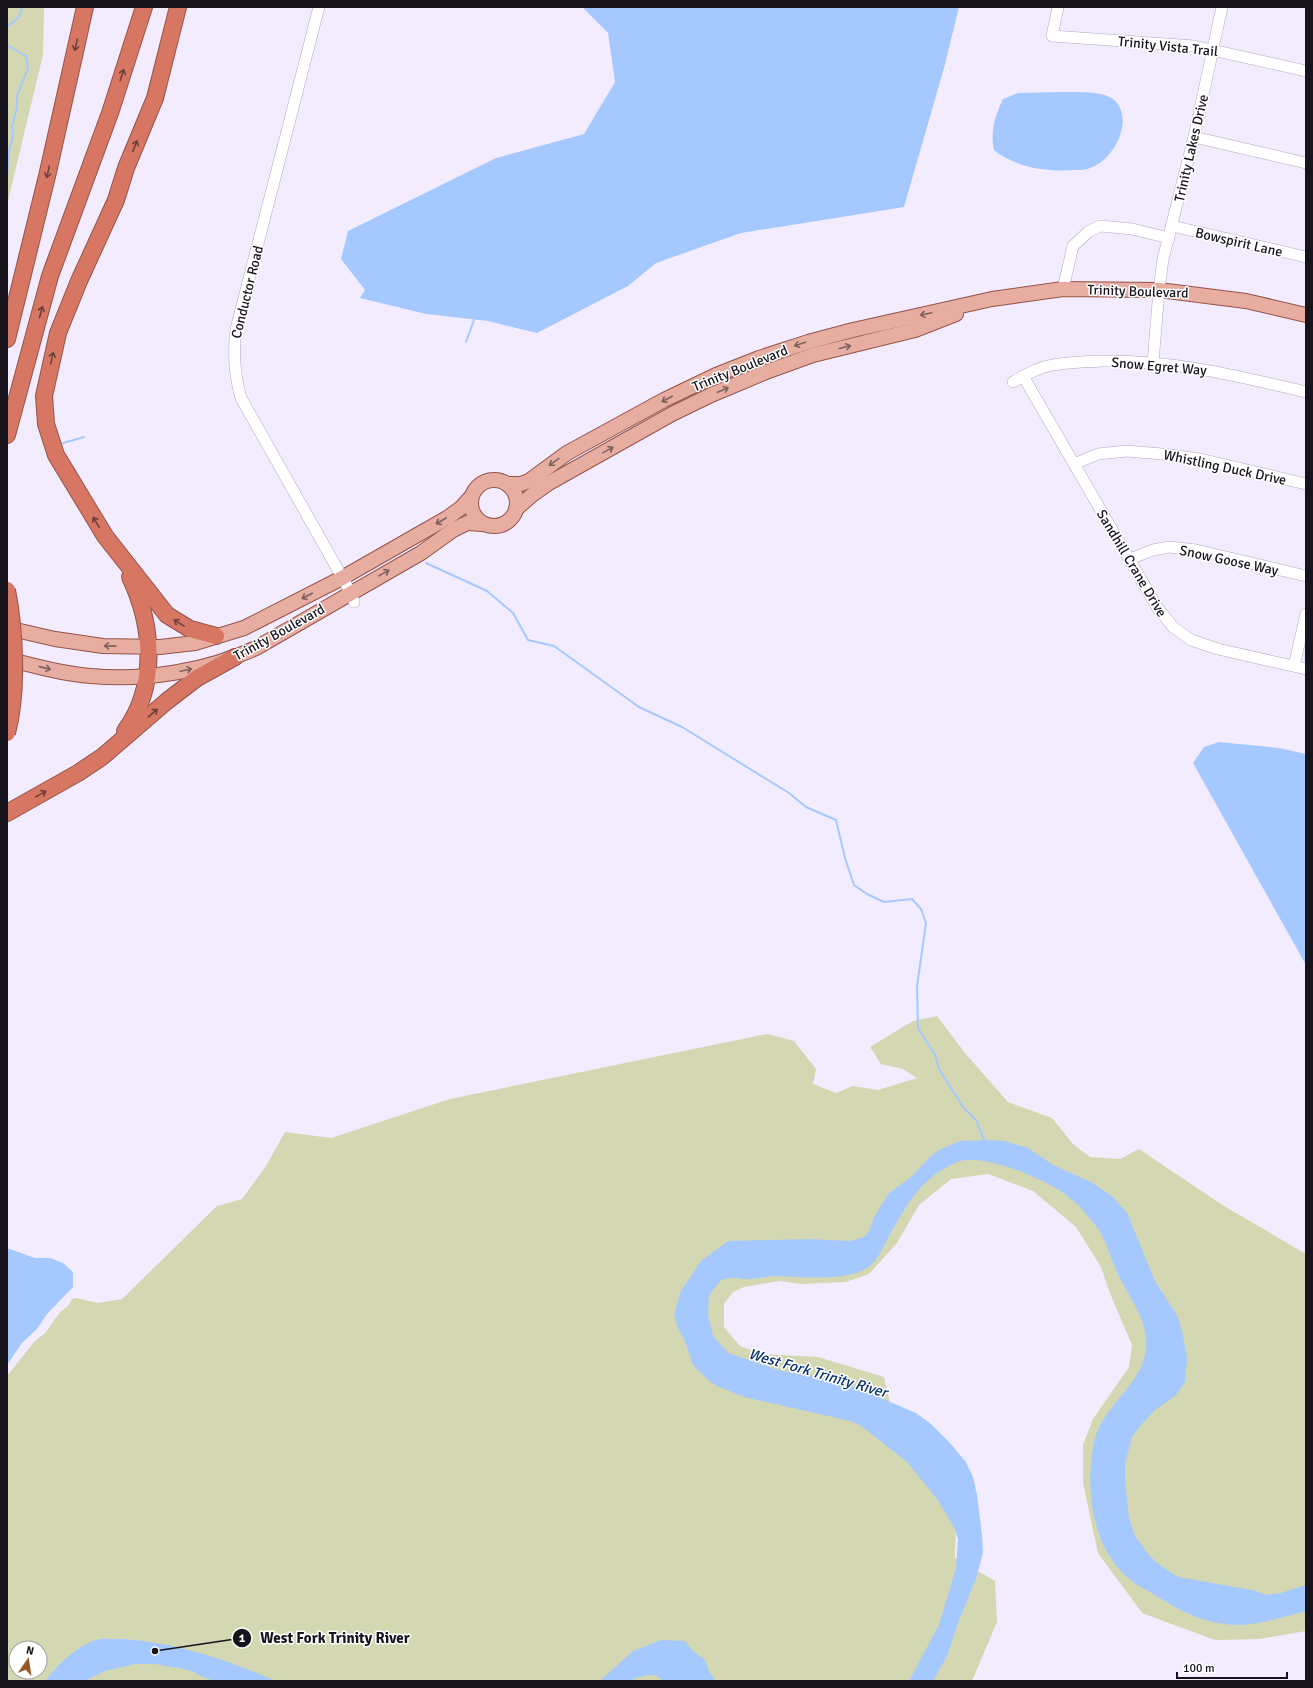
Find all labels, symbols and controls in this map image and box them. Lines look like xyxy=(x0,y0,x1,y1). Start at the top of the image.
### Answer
street label: Trinity Vista Trail xyxy=(1117,33,1219,60)
one-way arrow xyxy=(72,38,80,51)
one-way arrow xyxy=(119,69,126,82)
street label: Trinity Lakes Drive xyxy=(1171,93,1212,204)
one-way arrow xyxy=(132,141,140,153)
one-way arrow xyxy=(44,165,51,178)
street label: Bowspirit Lane xyxy=(1194,224,1284,261)
street label: Conductor Road xyxy=(228,244,267,340)
street label: Trinity Boulevard xyxy=(1087,281,1189,302)
one-way arrow xyxy=(37,306,45,319)
one-way arrow xyxy=(920,310,933,318)
one-way arrow xyxy=(794,341,807,348)
street label: Trinity Boulevard xyxy=(690,342,790,395)
one-way arrow xyxy=(838,343,851,350)
one-way arrow xyxy=(49,352,57,365)
street label: Snow Egret Way xyxy=(1111,354,1208,379)
one-way arrow xyxy=(716,386,728,393)
one-way arrow xyxy=(661,396,673,403)
one-way arrow xyxy=(602,446,614,454)
street label: Whistling Duck Drive xyxy=(1162,446,1288,489)
one-way arrow xyxy=(548,458,559,466)
street label: Sandhill Crane Drive xyxy=(1093,507,1170,620)
one-way arrow xyxy=(92,516,100,528)
one-way arrow xyxy=(435,518,447,526)
street label: Snow Goose Way xyxy=(1178,542,1280,579)
one-way arrow xyxy=(378,569,390,576)
one-way arrow xyxy=(302,593,314,600)
street label: Trinity Boulevard xyxy=(231,600,328,664)
one-way arrow xyxy=(173,618,185,626)
one-way arrow xyxy=(104,642,117,650)
one-way arrow xyxy=(38,665,51,672)
one-way arrow xyxy=(179,666,192,674)
one-way arrow xyxy=(148,708,158,718)
one-way arrow xyxy=(35,789,47,797)
water label: West Fork Trinity River xyxy=(747,1345,892,1402)
callout: West Fork Trinity River xyxy=(232,1624,417,1651)
text: West Fork Trinity River xyxy=(260,1629,410,1647)
text: 1 xyxy=(239,1631,246,1646)
north arrow xyxy=(8,1640,48,1680)
text: N xyxy=(25,1644,35,1658)
scale bar xyxy=(1177,1654,1287,1680)
text: 100 m xyxy=(1183,1661,1215,1676)

